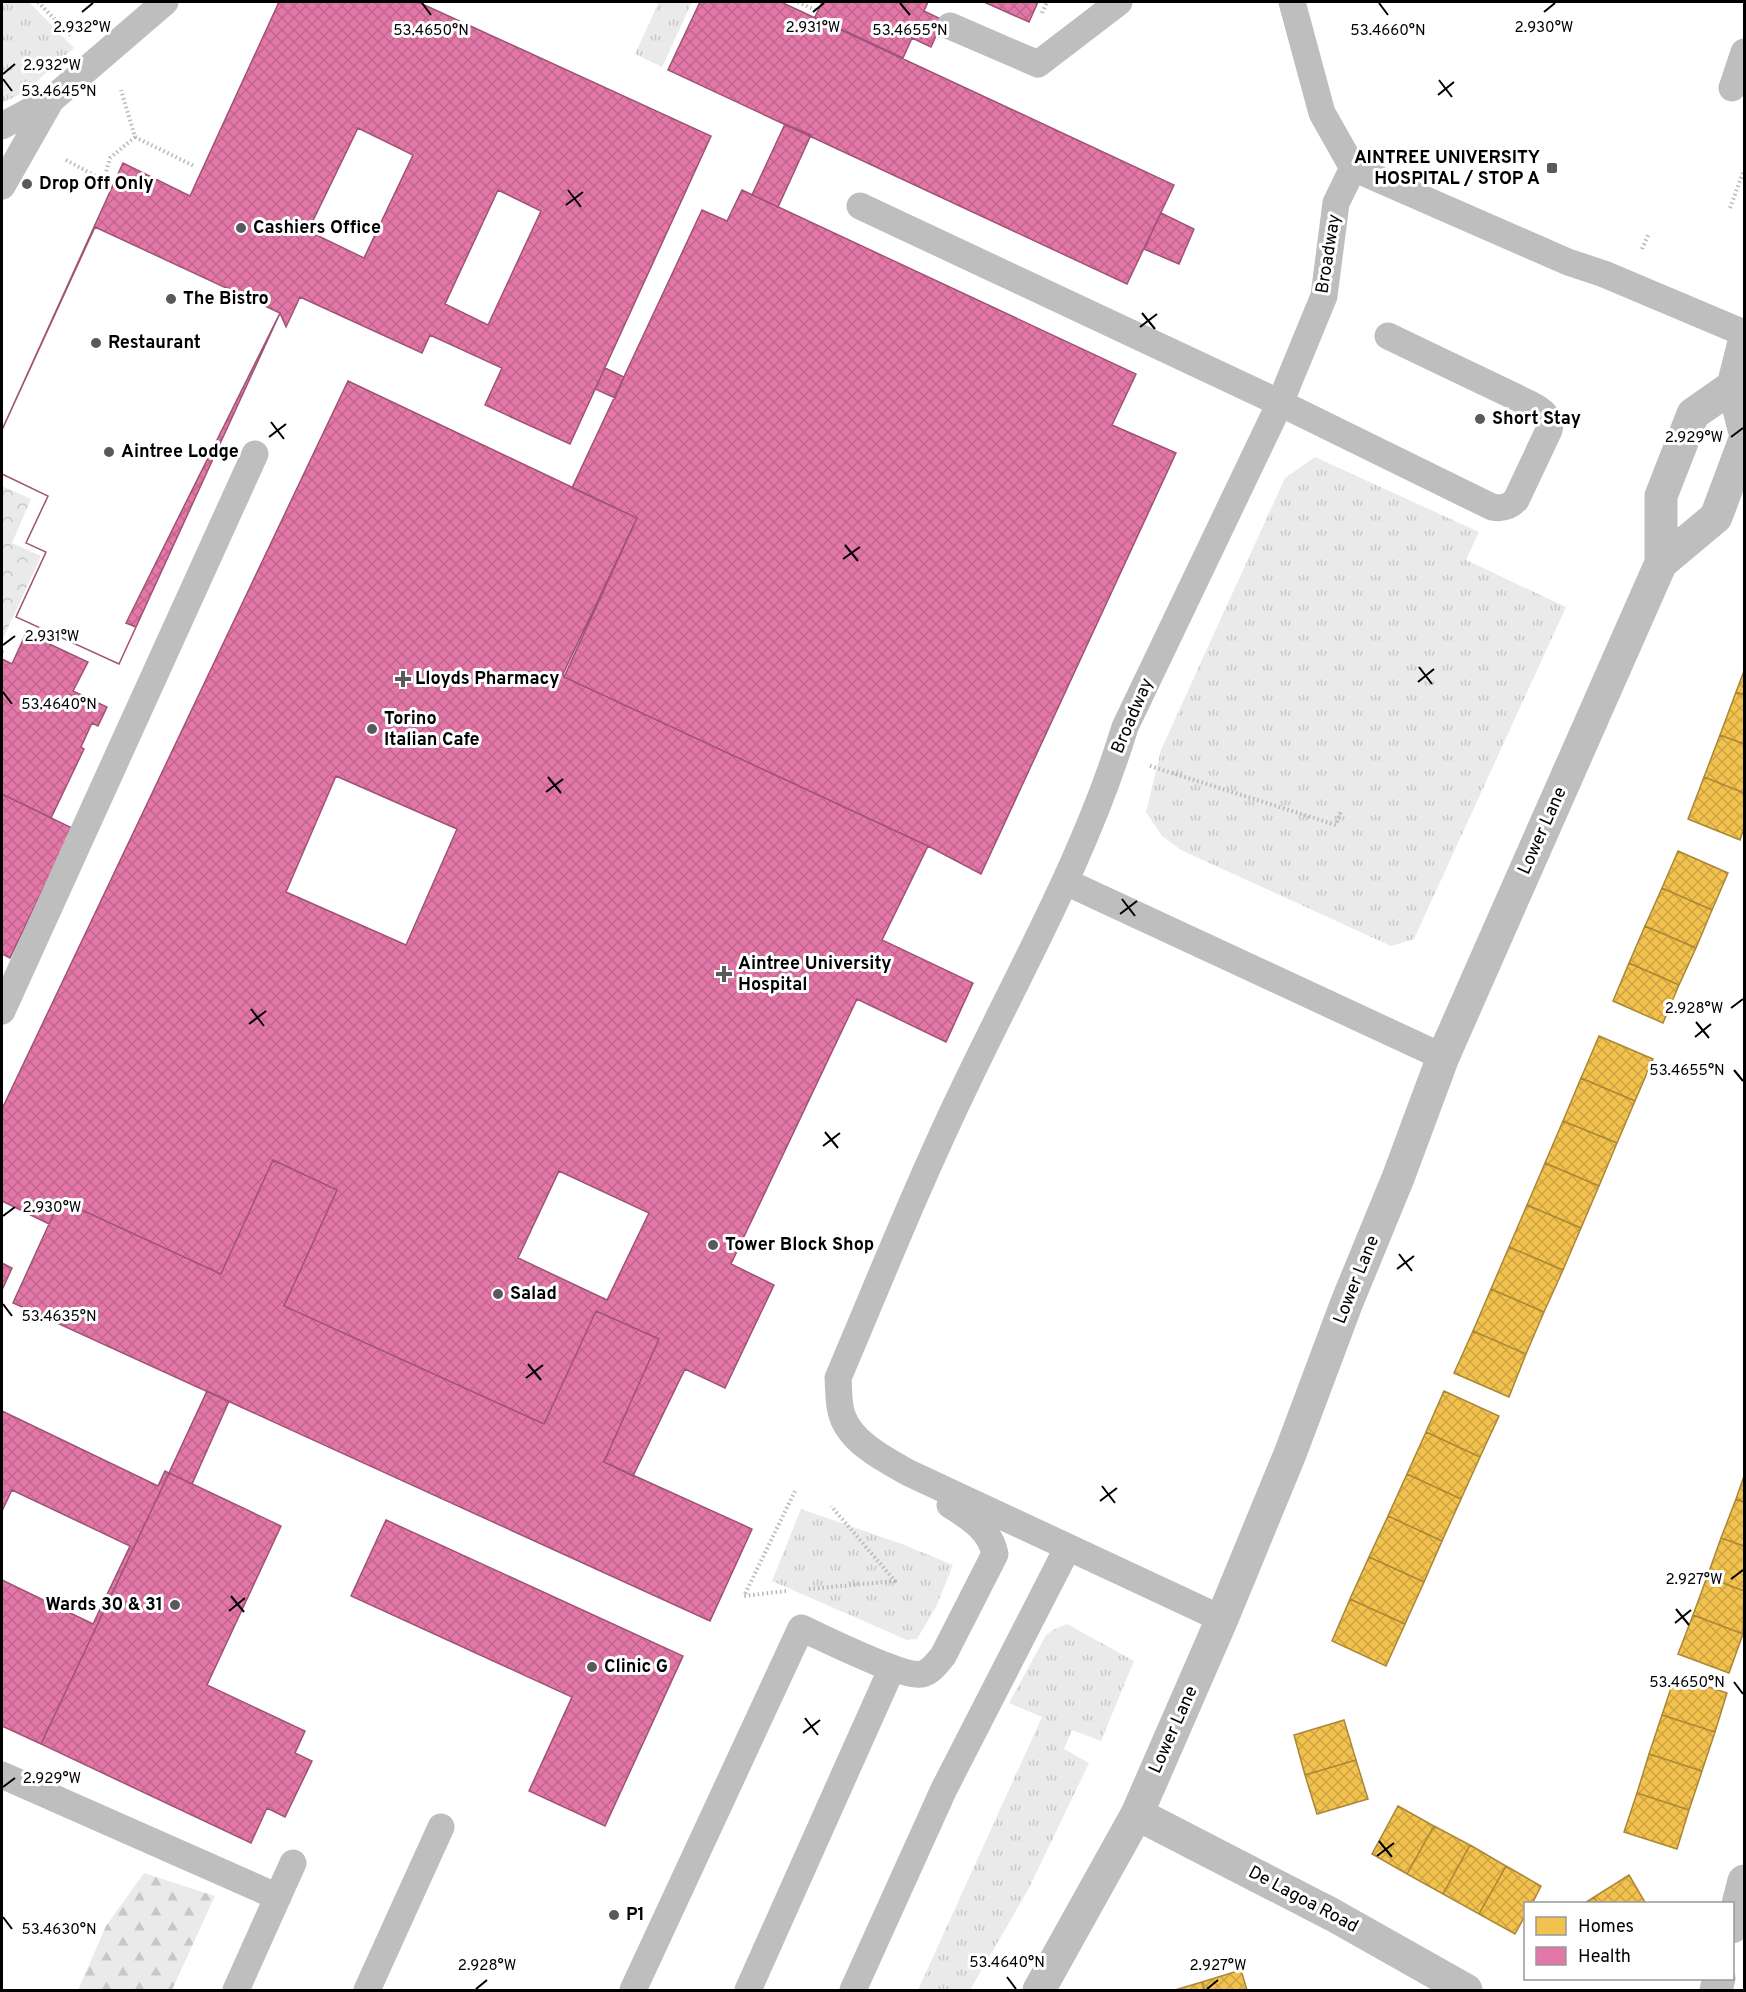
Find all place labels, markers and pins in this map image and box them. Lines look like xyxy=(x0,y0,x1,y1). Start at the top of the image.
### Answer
place label: AINTREE UNIVERSITY HOSPITAL / STOP A xyxy=(1354,147,1540,191)
marker: AINTREE UNIVERSITY HOSPITAL / STOP A xyxy=(1545,161,1559,175)
place label: Drop Off Only xyxy=(39,173,154,196)
marker: Drop Off Only xyxy=(20,177,34,191)
place label: Cashiers Office xyxy=(253,217,381,240)
marker: Cashiers Office xyxy=(234,221,248,235)
place label: The Bistro xyxy=(183,288,269,311)
marker: The Bistro xyxy=(164,292,178,306)
place label: Restaurant xyxy=(108,332,201,355)
marker: Restaurant xyxy=(89,336,103,350)
place label: Short Stay xyxy=(1492,408,1581,431)
marker: Short Stay xyxy=(1473,412,1487,426)
place label: Aintree Lodge xyxy=(121,441,239,464)
marker: Aintree Lodge xyxy=(102,445,116,459)
place label: Lloyds Pharmacy xyxy=(415,668,559,691)
marker: Lloyds Pharmacy xyxy=(396,672,410,686)
place label: Torino Italian Cafe xyxy=(384,708,480,752)
marker: Torino Italian Cafe xyxy=(365,722,379,736)
place label: Aintree University Hospital xyxy=(738,953,891,997)
marker: Aintree University Hospital xyxy=(715,965,733,983)
place label: Tower Block Shop xyxy=(725,1234,874,1257)
marker: Tower Block Shop xyxy=(706,1238,720,1252)
place label: Salad xyxy=(510,1283,557,1306)
marker: Salad xyxy=(491,1287,505,1301)
place label: Wards 30 & 31 xyxy=(45,1594,163,1617)
marker: Wards 30 & 31 xyxy=(168,1598,182,1612)
place label: Clinic G xyxy=(604,1656,668,1679)
marker: Clinic G xyxy=(585,1660,599,1674)
place label: P1 xyxy=(626,1904,645,1927)
marker: P1 xyxy=(607,1908,621,1922)

